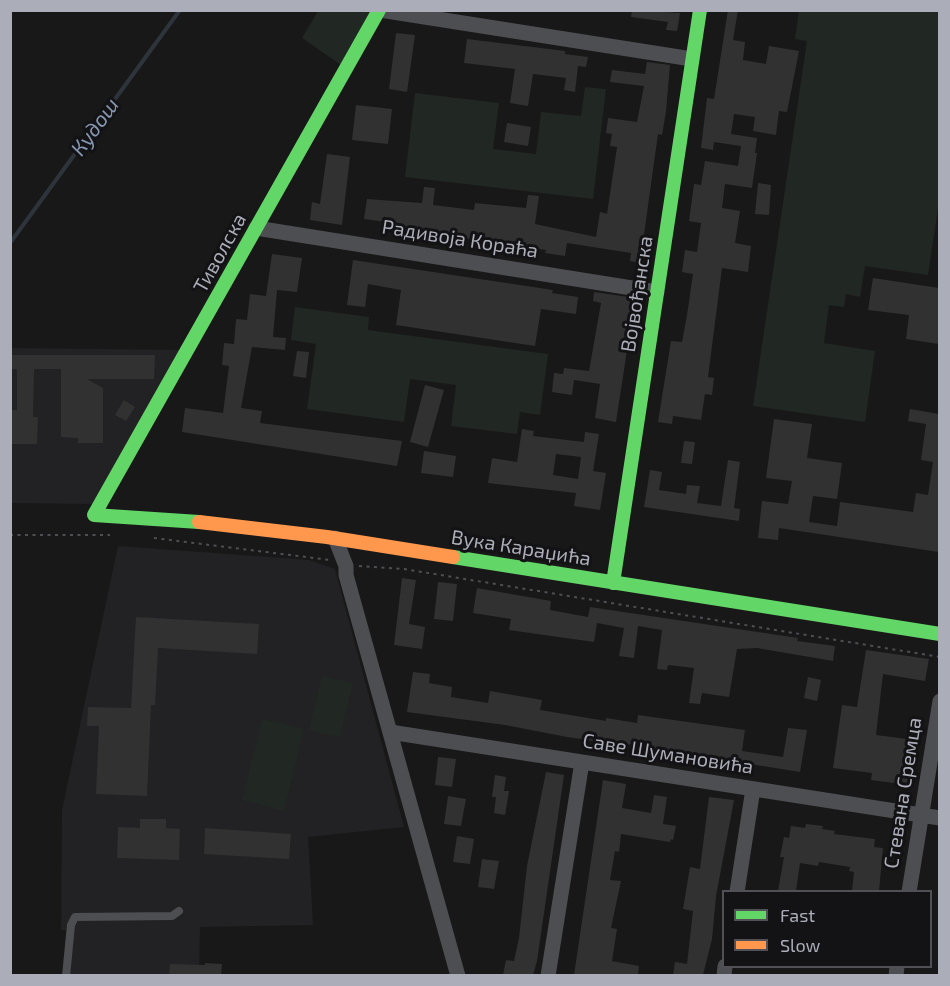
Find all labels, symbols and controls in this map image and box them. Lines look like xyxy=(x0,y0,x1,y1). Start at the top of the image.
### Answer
water label: Кудош xyxy=(66,93,124,161)
street label: Тиволска xyxy=(188,209,252,297)
street label: Радивоја Кораћа xyxy=(380,215,540,263)
street label: Војвођанска xyxy=(616,234,658,354)
street label: Вука Караџића xyxy=(449,525,593,571)
street label: Стевана Сремца xyxy=(879,716,927,870)
street label: Саве Шумановића xyxy=(581,729,755,779)
legend xyxy=(722,890,932,968)
text: Fast xyxy=(780,904,815,926)
text: Slow xyxy=(780,934,820,956)

